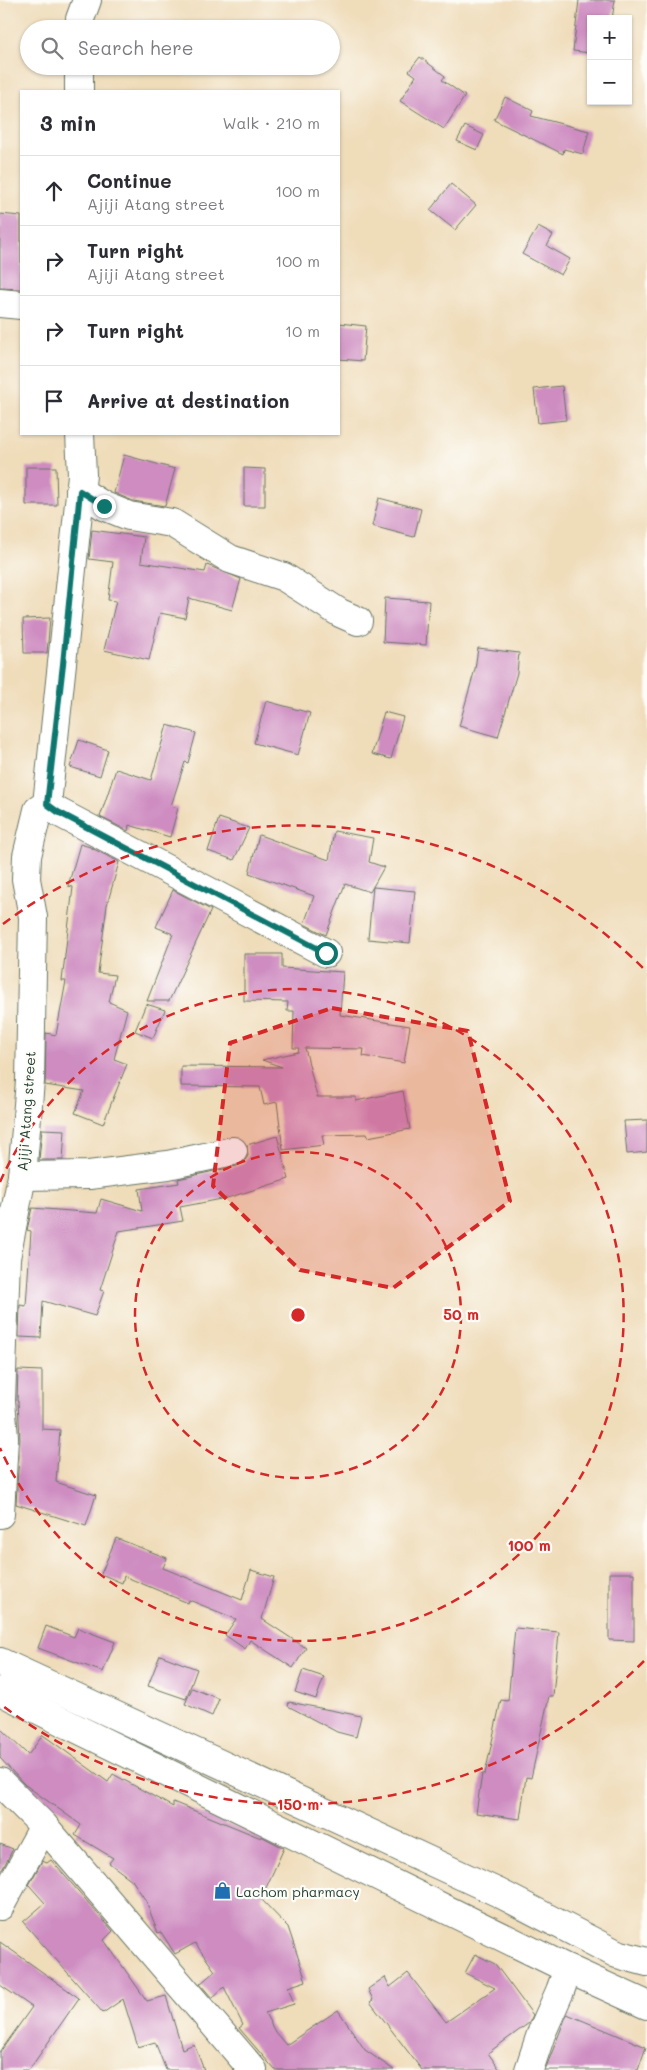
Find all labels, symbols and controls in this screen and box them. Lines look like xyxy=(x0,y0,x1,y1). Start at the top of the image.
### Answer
map controls xyxy=(587,15,632,105)
button: + xyxy=(587,15,632,60)
search box xyxy=(20,20,340,75)
icon: search xyxy=(38,34,66,62)
text: Search here xyxy=(78,35,194,60)
button: − xyxy=(587,60,632,105)
text: 3 min xyxy=(40,109,96,136)
text: Walk · 210 m xyxy=(222,112,320,133)
text: Continue xyxy=(87,168,172,193)
icon: ahead xyxy=(40,177,68,205)
text: 100 m xyxy=(275,180,320,201)
text: Ajiji Atang street xyxy=(87,193,225,214)
text: Turn right xyxy=(87,238,184,263)
icon: right xyxy=(40,247,68,275)
text: 100 m xyxy=(275,250,320,271)
text: Ajiji Atang street xyxy=(87,263,225,284)
icon: right xyxy=(40,317,68,345)
text: Turn right xyxy=(87,318,184,343)
text: 10 m xyxy=(285,320,320,341)
icon: arrive xyxy=(40,387,68,415)
text: Arrive at destination xyxy=(87,388,290,413)
route end xyxy=(93,495,116,518)
route start xyxy=(315,942,338,965)
street label: Ajiji Atang street xyxy=(12,1050,40,1172)
text: 50 m xyxy=(443,1304,479,1324)
centre of rings xyxy=(289,1306,307,1324)
text: 100 m xyxy=(507,1535,551,1555)
text: 150 m xyxy=(277,1794,319,1814)
shop icon: Lachom pharmacy xyxy=(212,1881,232,1901)
place label: Lachom pharmacy xyxy=(236,1882,360,1901)

